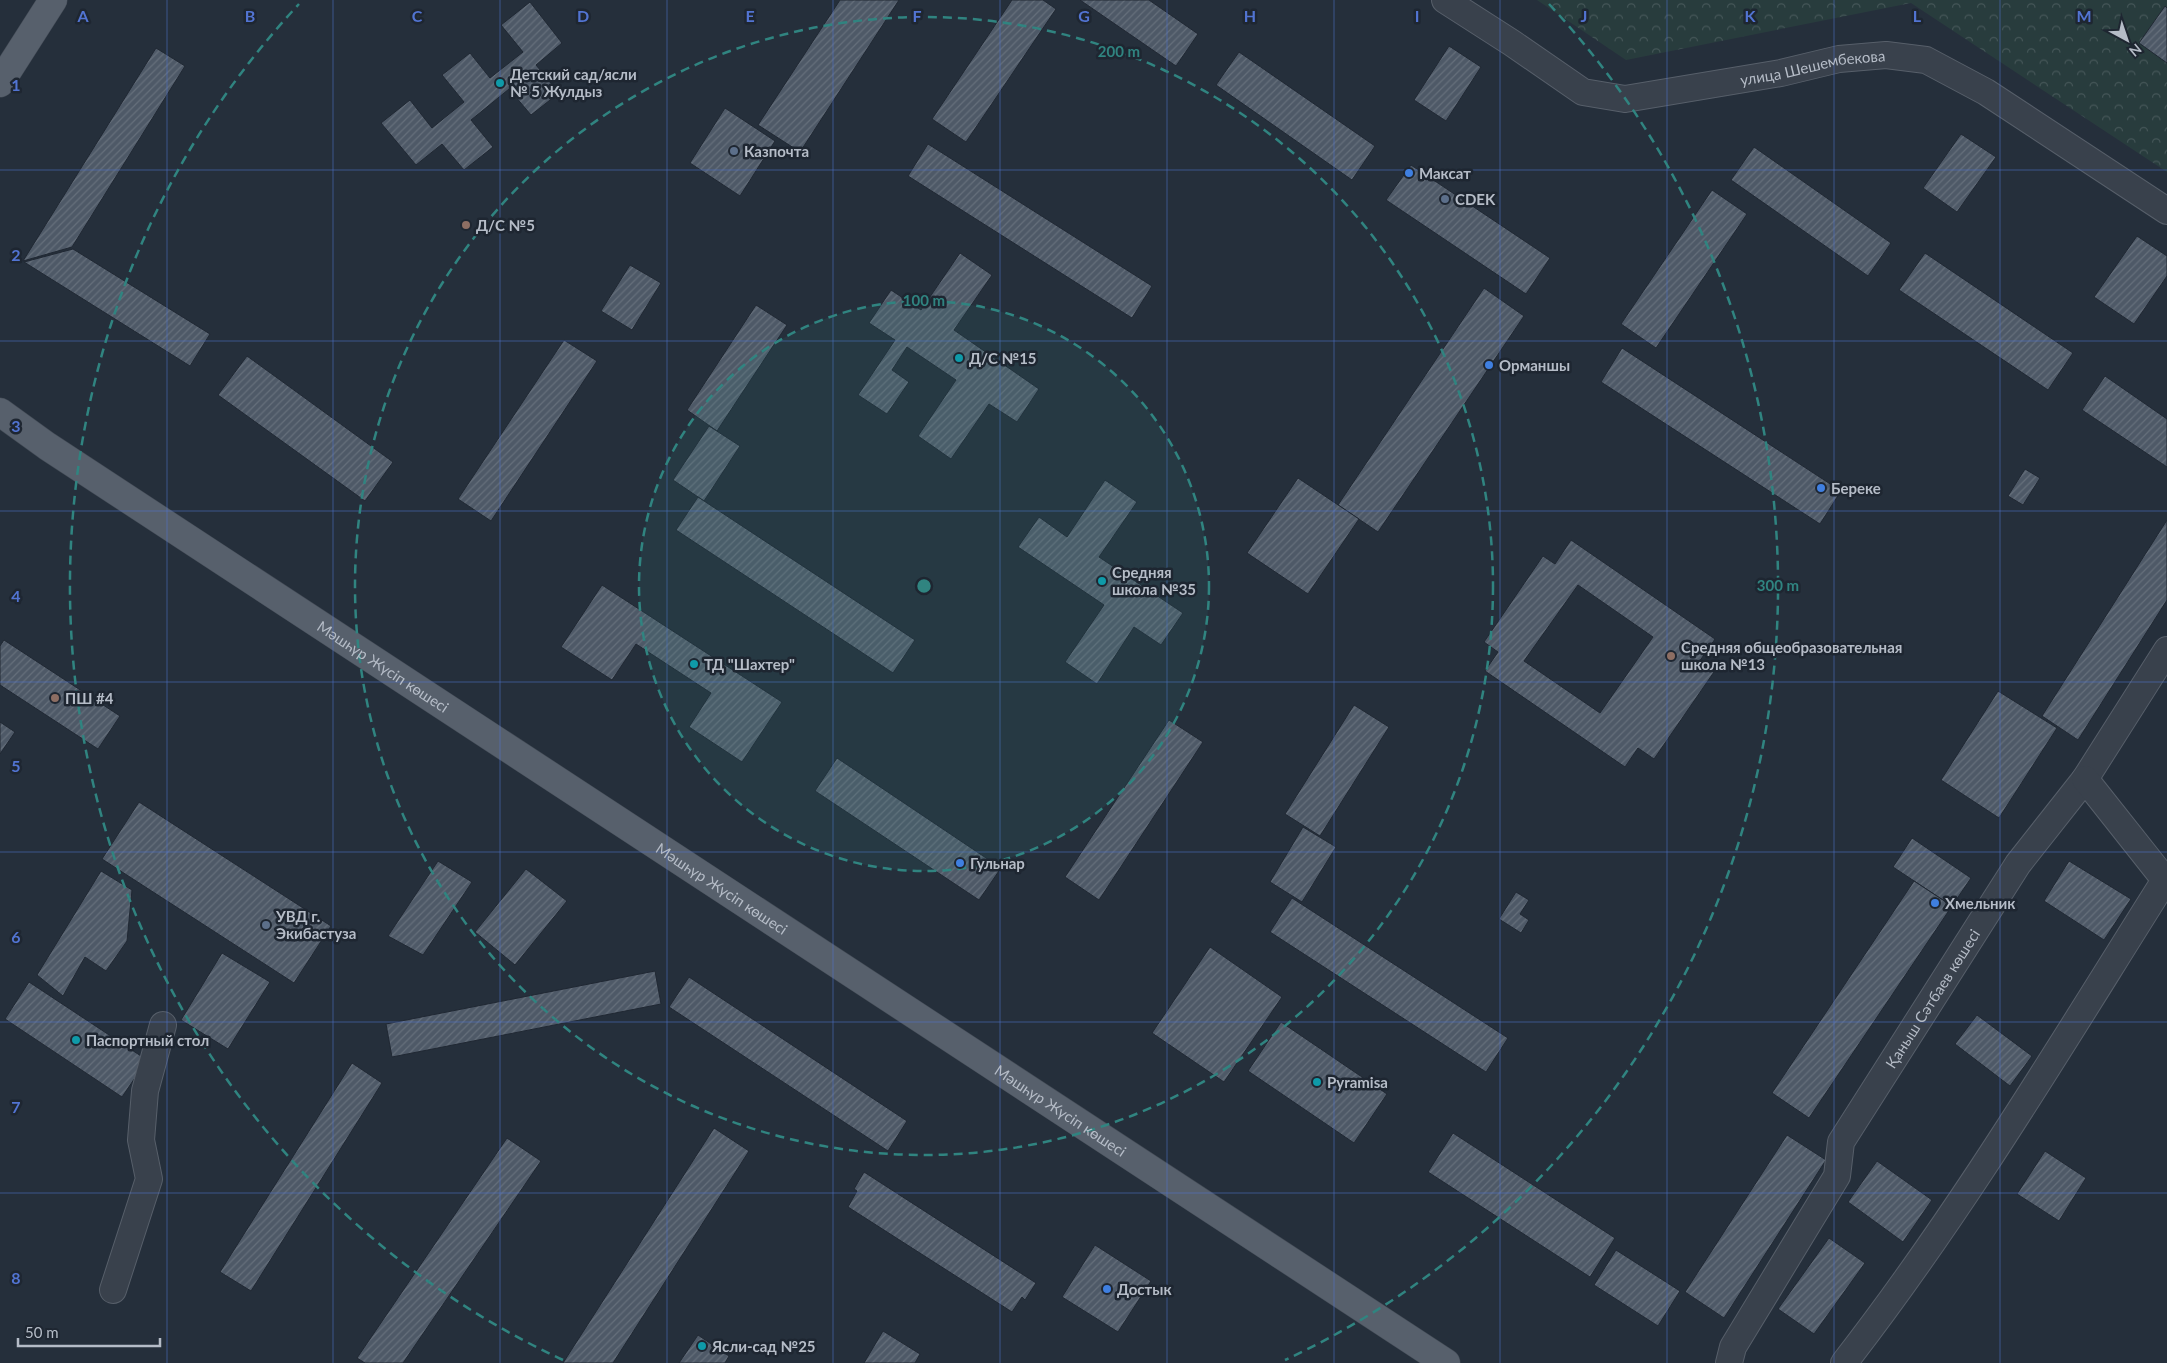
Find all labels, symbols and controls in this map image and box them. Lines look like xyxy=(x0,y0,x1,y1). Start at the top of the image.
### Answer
text: A xyxy=(76,6,89,25)
text: B xyxy=(245,6,255,25)
text: C xyxy=(412,6,423,25)
text: D xyxy=(577,6,589,25)
text: E xyxy=(745,6,755,25)
text: F xyxy=(912,6,922,25)
text: G xyxy=(1078,6,1090,25)
text: H xyxy=(1244,6,1256,25)
text: I xyxy=(1415,6,1419,25)
text: J xyxy=(1581,6,1587,25)
text: K xyxy=(1745,6,1757,25)
text: L xyxy=(1913,6,1922,25)
text: M xyxy=(2076,6,2092,25)
north arrow xyxy=(2102,15,2152,65)
text: N xyxy=(2126,40,2145,60)
text: 200 m xyxy=(1098,42,1140,60)
street label: улица Шешембекова xyxy=(1739,46,1886,89)
place label: Детский сад/ясли № 5 Жулдыз xyxy=(510,65,637,100)
text: 1 xyxy=(11,75,21,94)
marker: Детский сад/ясли № 5 Жулдыз xyxy=(494,77,506,89)
place label: Казпочта xyxy=(744,142,809,160)
marker: Казпочта xyxy=(728,145,740,157)
place label: Максат xyxy=(1419,164,1471,182)
marker: Максат xyxy=(1403,167,1415,179)
place label: CDEK xyxy=(1455,190,1496,208)
marker: CDEK xyxy=(1439,193,1451,205)
place label: Д/С №5 xyxy=(476,216,535,234)
marker: Д/С №5 xyxy=(460,219,472,231)
text: 2 xyxy=(11,245,21,264)
text: 100 m xyxy=(903,291,945,309)
place label: Д/С №15 xyxy=(969,349,1037,367)
marker: Д/С №15 xyxy=(953,352,965,364)
place label: Орманшы xyxy=(1499,356,1570,374)
marker: Орманшы xyxy=(1483,359,1495,371)
text: 3 xyxy=(11,416,21,435)
place label: Береке xyxy=(1831,479,1881,497)
marker: Береке xyxy=(1815,482,1827,494)
place label: Средняя школа №35 xyxy=(1112,563,1196,598)
marker: Средняя школа №35 xyxy=(1096,575,1108,587)
text: 300 m xyxy=(1757,576,1799,594)
centre of rings xyxy=(915,577,933,595)
text: 4 xyxy=(11,586,21,605)
street label: Мәшһүр Жүсіп көшесі xyxy=(314,617,452,716)
place label: Средняя общеобразовательная школа №13 xyxy=(1681,638,1902,673)
marker: Средняя общеобразовательная школа №13 xyxy=(1665,650,1677,662)
place label: ТД "Шахтер" xyxy=(704,655,795,673)
marker: ТД "Шахтер" xyxy=(688,658,700,670)
place label: ПШ #4 xyxy=(65,689,114,707)
marker: ПШ #4 xyxy=(49,692,61,704)
text: 5 xyxy=(11,756,21,775)
street label: Мәшһүр Жүсіп көшесі xyxy=(653,839,791,938)
place label: Гульнар xyxy=(970,854,1025,872)
marker: Гульнар xyxy=(954,857,966,869)
place label: Хмельник xyxy=(1945,894,2016,912)
marker: Хмельник xyxy=(1929,897,1941,909)
place label: УВД г. Экибастуза xyxy=(275,907,356,942)
marker: УВД г. Экибастуза xyxy=(260,919,272,931)
street label: Қаныш Сәтбаев көшесі xyxy=(1881,926,1983,1071)
text: 6 xyxy=(11,927,21,946)
place label: Паспортный стол xyxy=(86,1031,209,1049)
marker: Паспортный стол xyxy=(70,1034,82,1046)
street label: Мәшһүр Жүсіп көшесі xyxy=(992,1061,1130,1160)
place label: Pyramisa xyxy=(1327,1073,1388,1091)
marker: Pyramisa xyxy=(1311,1076,1323,1088)
text: 7 xyxy=(11,1097,21,1116)
text: 8 xyxy=(11,1268,21,1287)
place label: Достык xyxy=(1117,1280,1172,1298)
marker: Достык xyxy=(1101,1283,1113,1295)
scale bar xyxy=(18,1316,160,1348)
text: 50 m xyxy=(25,1323,59,1341)
place label: Ясли-сад №25 xyxy=(711,1337,816,1355)
marker: Ясли-сад №25 xyxy=(696,1340,708,1352)

